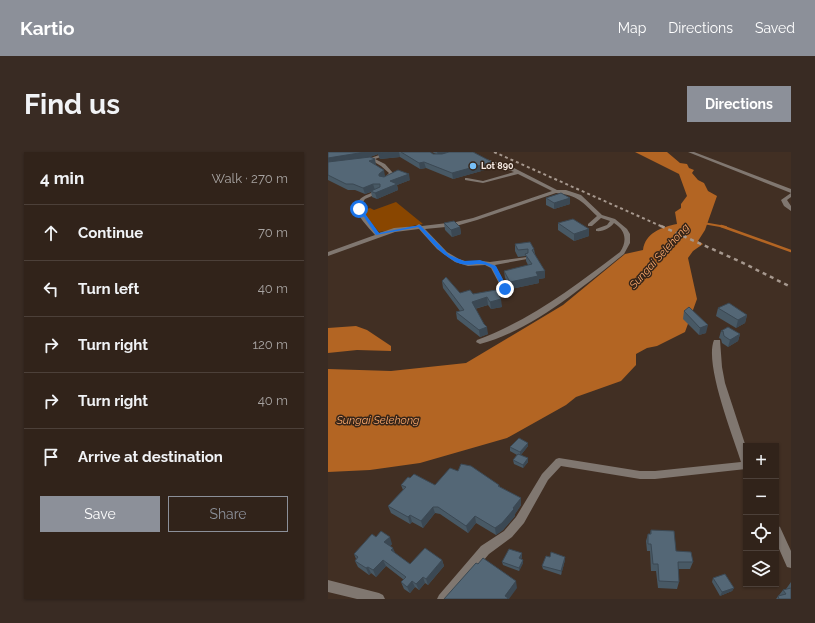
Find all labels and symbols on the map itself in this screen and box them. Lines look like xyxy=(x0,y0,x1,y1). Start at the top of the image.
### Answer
marker: Lot 890 xyxy=(468,161,478,171)
place label: Lot 890 xyxy=(481,161,514,171)
route start xyxy=(350,200,368,218)
water label: Sungai Selehong xyxy=(626,221,692,292)
route end xyxy=(496,280,514,298)
water label: Sungai Selehong xyxy=(335,414,420,427)

